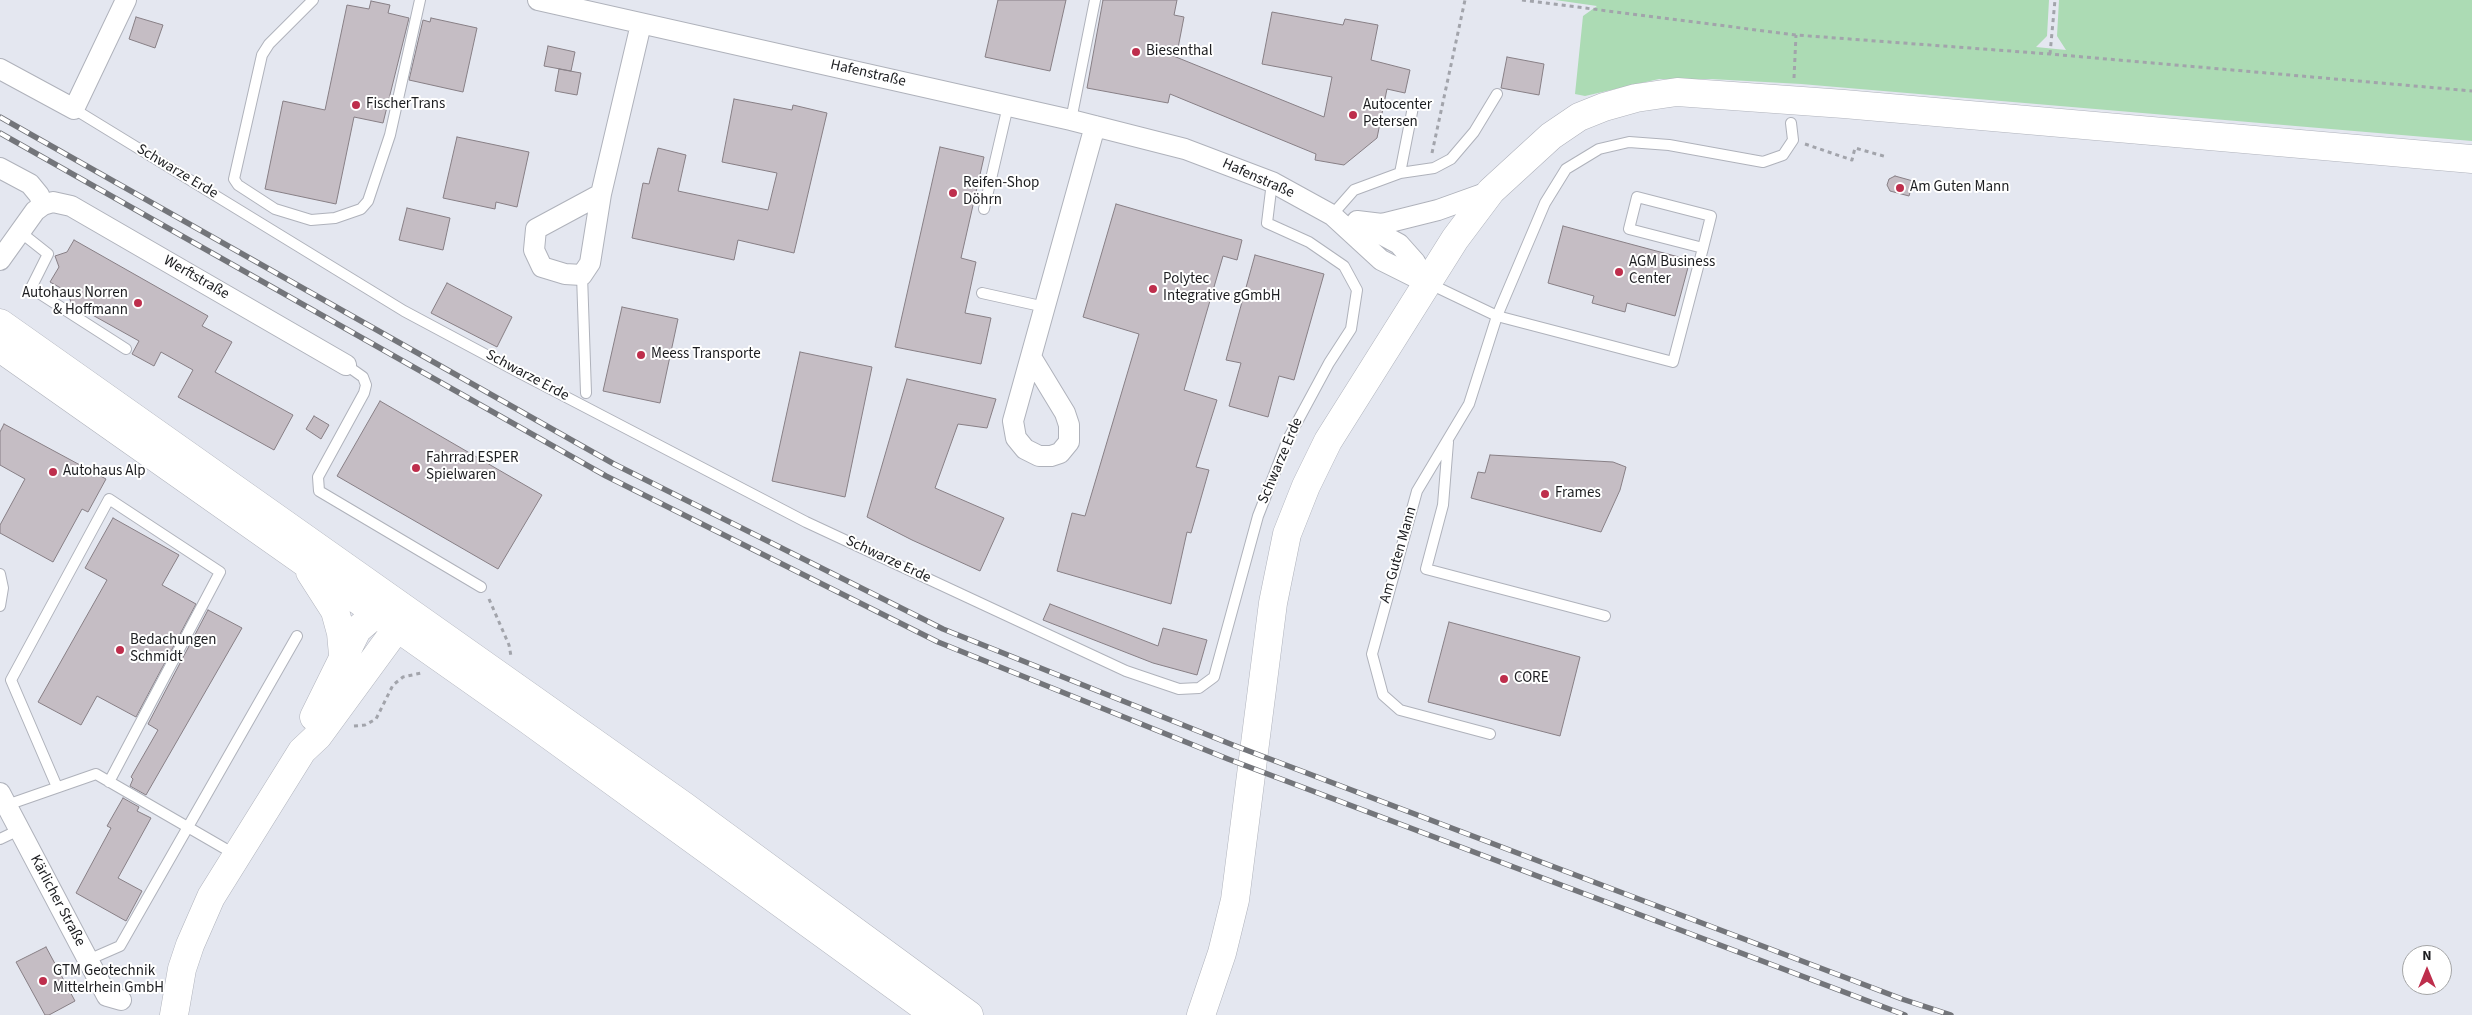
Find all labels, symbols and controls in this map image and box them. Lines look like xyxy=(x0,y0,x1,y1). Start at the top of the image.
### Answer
place label: Biesenthal xyxy=(1146,43,1212,61)
marker: Biesenthal xyxy=(1130,46,1142,58)
street label: Hafenstraße xyxy=(829,57,907,91)
place label: FischerTrans xyxy=(366,96,445,114)
place label: Autocenter Petersen xyxy=(1363,97,1432,132)
marker: FischerTrans xyxy=(350,99,362,111)
marker: Autocenter Petersen xyxy=(1347,109,1359,121)
street label: Schwarze Erde xyxy=(133,141,221,203)
street label: Hafenstraße xyxy=(1219,155,1297,203)
place label: Reifen-Shop Döhrn xyxy=(963,175,1039,210)
place label: Am Guten Mann xyxy=(1910,179,2009,197)
marker: Am Guten Mann xyxy=(1894,182,1906,194)
marker: Reifen-Shop Döhrn xyxy=(947,187,959,199)
street label: Werftstraße xyxy=(160,252,232,304)
place label: AGM Business Center xyxy=(1629,254,1715,289)
marker: AGM Business Center xyxy=(1613,266,1625,278)
place label: Polytec Integrative gGmbH xyxy=(1163,271,1281,306)
marker: Polytec Integrative gGmbH xyxy=(1147,283,1159,295)
place label: Autohaus Norren & Hoffmann xyxy=(22,285,128,320)
marker: Autohaus Norren & Hoffmann xyxy=(132,297,144,309)
place label: Meess Transporte xyxy=(651,346,761,364)
street label: Schwarze Erde xyxy=(482,347,572,405)
marker: Meess Transporte xyxy=(635,349,647,361)
street label: Schwarze Erde xyxy=(1255,415,1307,507)
place label: Fahrrad ESPER Spielwaren xyxy=(426,450,518,485)
marker: Fahrrad ESPER Spielwaren xyxy=(410,462,422,474)
place label: Autohaus Alp xyxy=(63,463,146,481)
marker: Autohaus Alp xyxy=(47,466,59,478)
place label: Frames xyxy=(1555,485,1601,503)
marker: Frames xyxy=(1539,488,1551,500)
street label: Am Guten Mann xyxy=(1377,505,1421,605)
street label: Schwarze Erde xyxy=(843,532,933,588)
place label: Bedachungen Schmidt xyxy=(130,632,217,667)
marker: Bedachungen Schmidt xyxy=(114,644,126,656)
place label: CORE xyxy=(1514,670,1549,688)
marker: CORE xyxy=(1498,673,1510,685)
street label: Kärlicher Straße xyxy=(25,852,89,950)
north arrow xyxy=(2402,945,2452,995)
text: N xyxy=(2422,946,2432,966)
place label: GTM Geotechnik Mittelrhein GmbH xyxy=(53,963,164,998)
marker: GTM Geotechnik Mittelrhein GmbH xyxy=(37,975,49,987)

